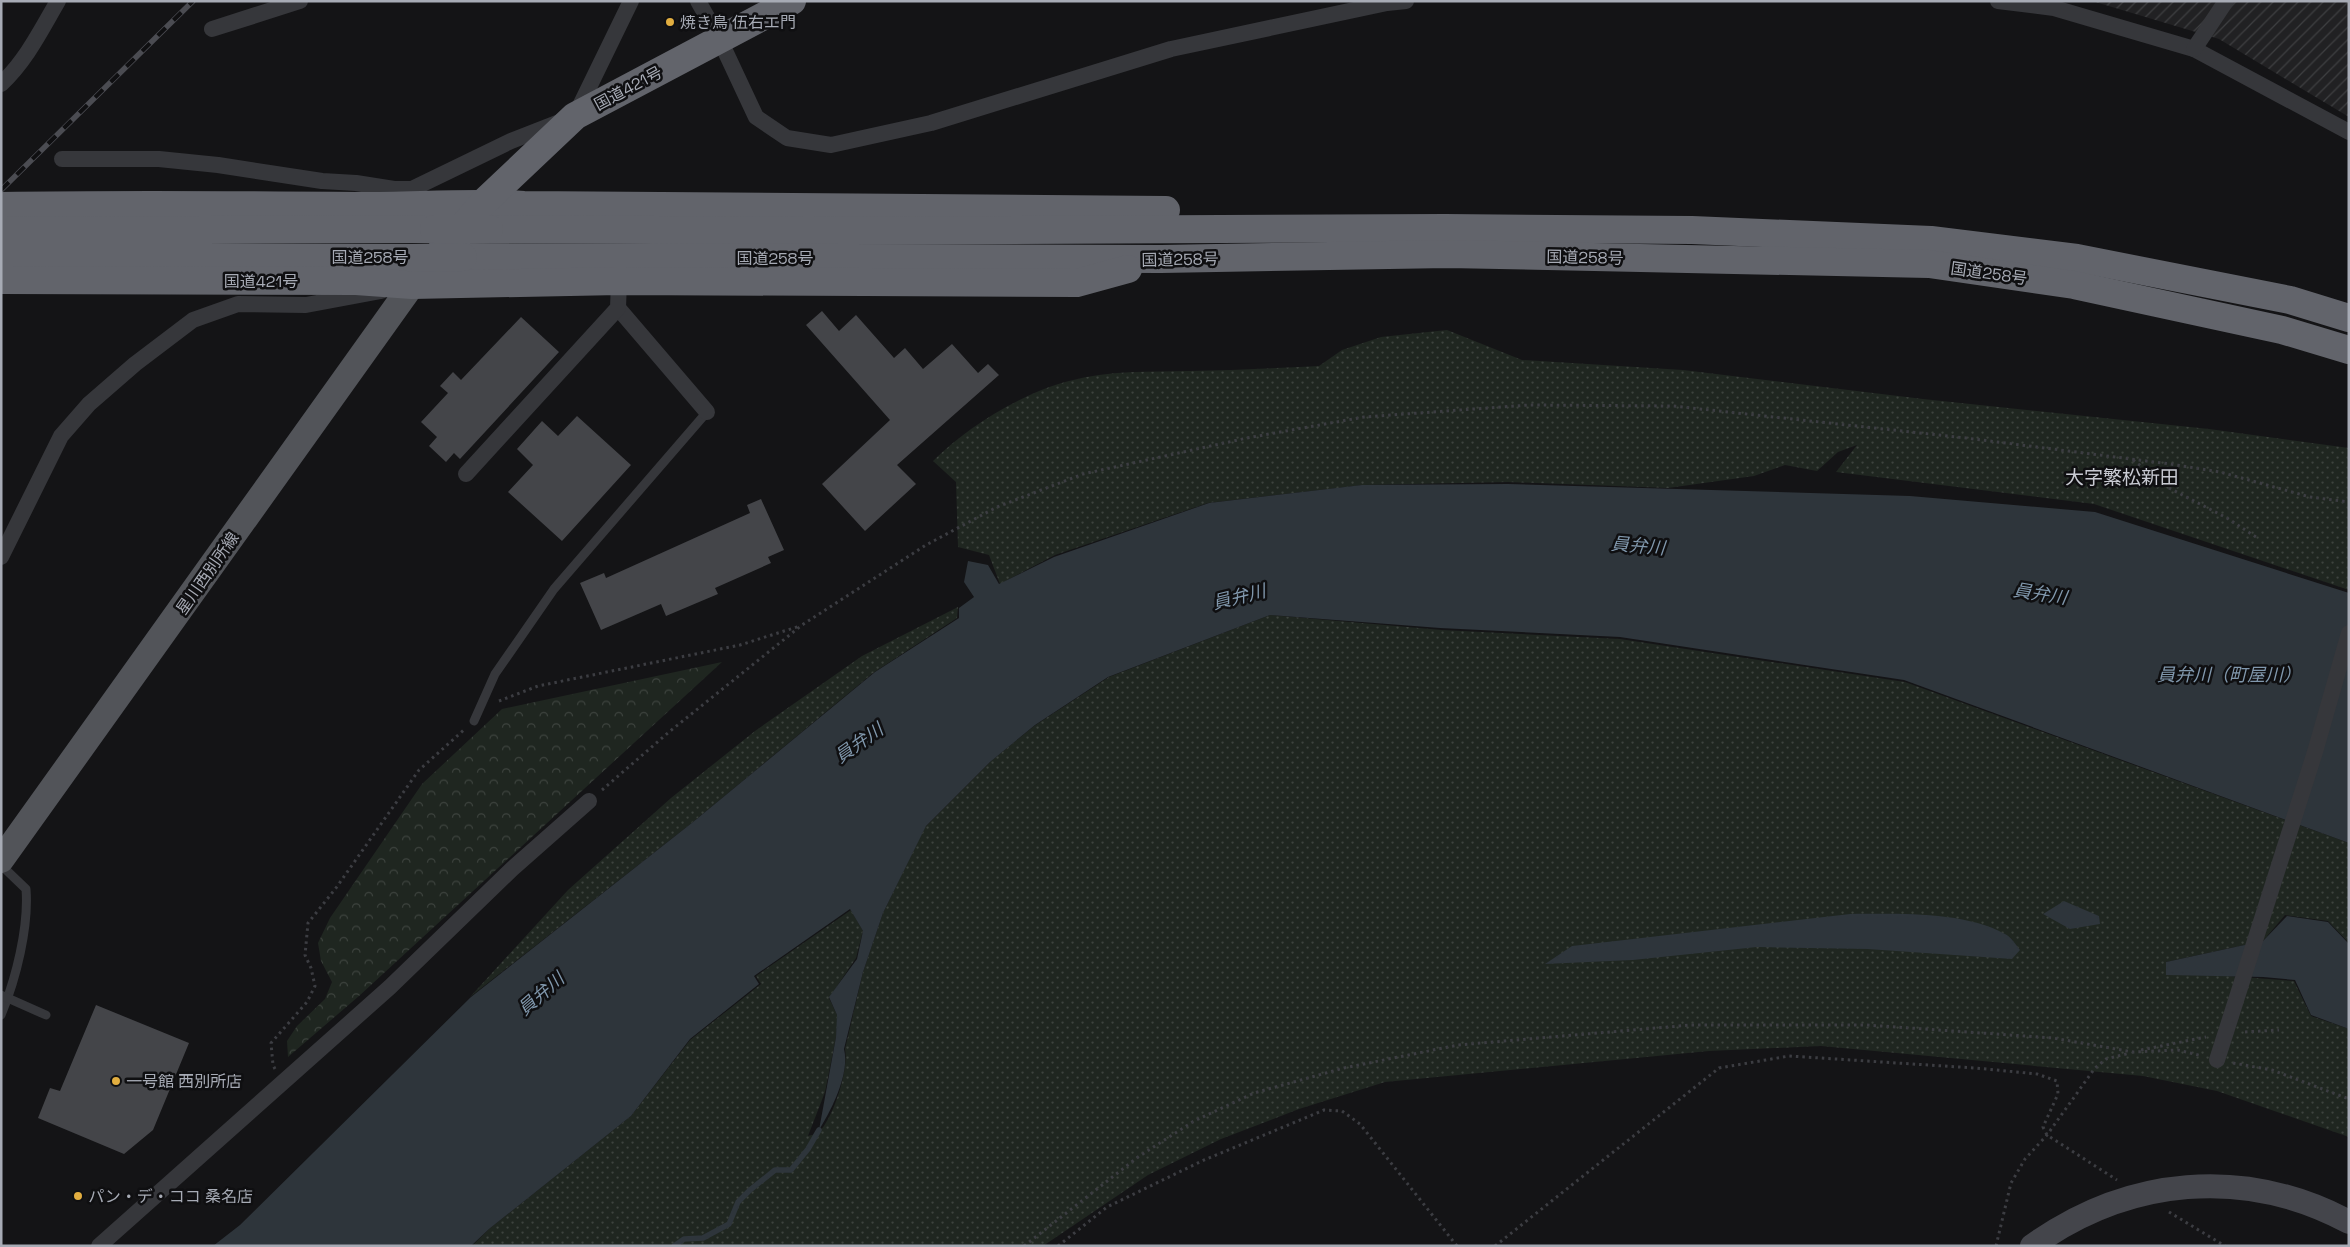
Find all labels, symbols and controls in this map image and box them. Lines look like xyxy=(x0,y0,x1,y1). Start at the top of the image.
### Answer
place label: 焼き鳥 伍右エ門 xyxy=(680,12,796,33)
marker: 焼き鳥 伍右エ門 xyxy=(664,16,676,28)
street label: 国道421号 xyxy=(590,62,666,115)
street label: 国道258号 xyxy=(1546,246,1624,269)
street label: 国道258号 xyxy=(331,247,409,268)
street label: 国道258号 xyxy=(736,248,814,269)
street label: 国道258号 xyxy=(1141,248,1219,271)
street label: 国道258号 xyxy=(1949,258,2029,289)
street label: 国道421号 xyxy=(224,271,298,292)
district label: 大字繁松新田 xyxy=(2065,465,2179,490)
street label: 星川西別所線 xyxy=(171,528,244,619)
water label: 員弁川 xyxy=(1610,532,1668,559)
water label: 員弁川 xyxy=(1210,578,1270,614)
water label: 員弁川 xyxy=(2012,578,2071,609)
water label: 員弁川（町屋川） xyxy=(2157,663,2301,686)
water label: 員弁川 xyxy=(830,717,889,767)
water label: 員弁川 xyxy=(513,966,570,1020)
place label: 一号館 西別所店 xyxy=(126,1071,242,1092)
marker: 一号館 西別所店 xyxy=(110,1075,122,1087)
place label: パン・デ・ココ 桑名店 xyxy=(88,1186,253,1207)
marker: パン・デ・ココ 桑名店 xyxy=(72,1190,84,1202)

